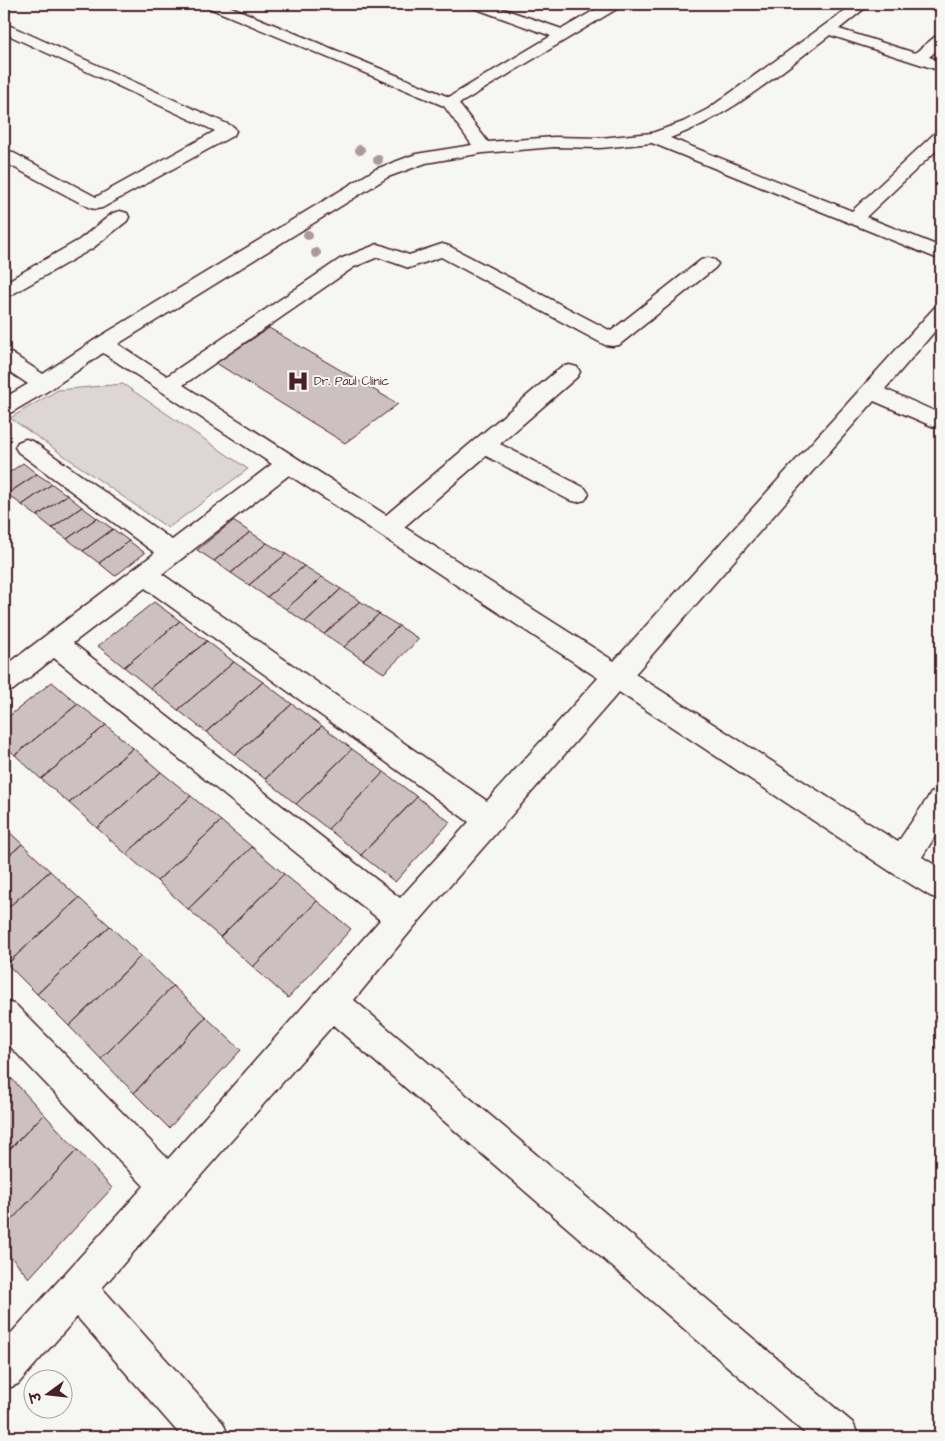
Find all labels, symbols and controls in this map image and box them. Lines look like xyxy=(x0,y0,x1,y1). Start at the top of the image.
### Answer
hospital icon: Dr. Paul Clinic xyxy=(285,368,311,394)
place label: Dr. Paul Clinic xyxy=(314,373,389,390)
north arrow xyxy=(22,1368,72,1418)
text: उ xyxy=(25,1388,48,1406)

